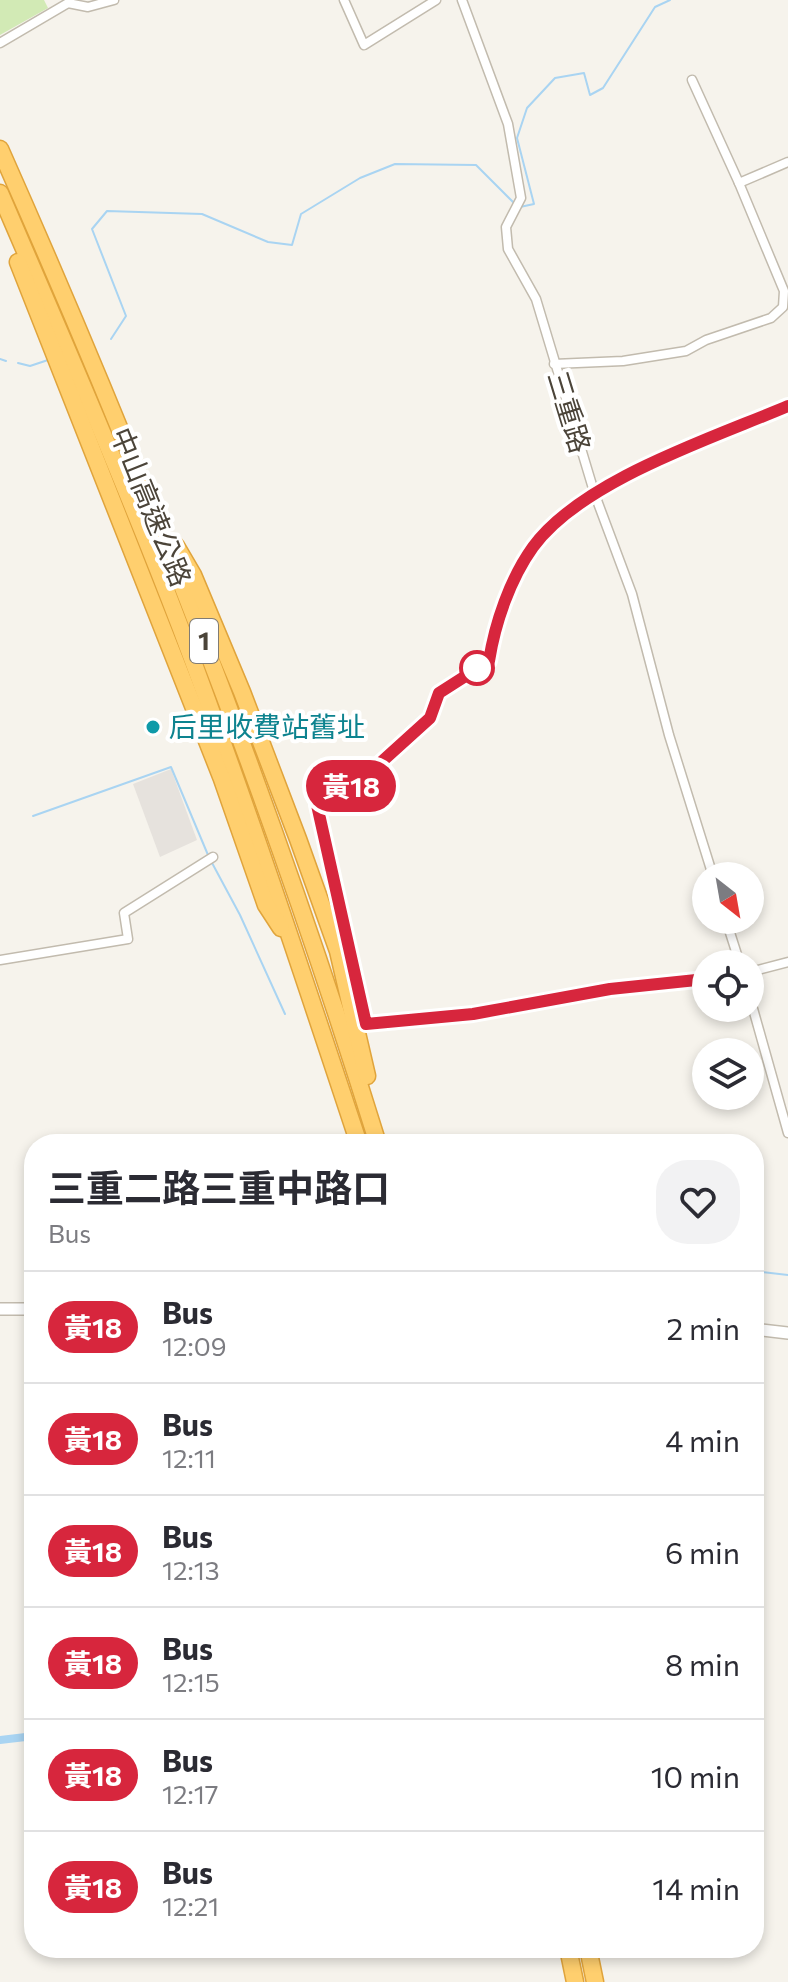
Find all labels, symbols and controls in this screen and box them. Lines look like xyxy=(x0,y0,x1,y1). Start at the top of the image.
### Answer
street label: 三重路 xyxy=(541,367,598,457)
street label: 中山高速公路 xyxy=(105,422,199,591)
road number: 1 xyxy=(190,619,218,663)
unlabelled marker xyxy=(460,651,494,685)
place label: 后里收費站舊址 xyxy=(169,709,365,743)
marker: 后里收費站舊址 xyxy=(144,718,162,736)
line badge: 黃18 xyxy=(305,760,397,812)
text: 黃18 xyxy=(322,769,380,803)
north arrow xyxy=(692,862,764,934)
map controls xyxy=(692,862,764,1110)
button: locate xyxy=(692,950,764,1022)
button: layers xyxy=(692,1038,764,1110)
button: heart xyxy=(656,1160,740,1244)
text: 三重二路三重中路口 xyxy=(48,1163,390,1210)
text: Bus xyxy=(48,1217,91,1248)
text: Bus xyxy=(162,1293,213,1330)
text: 2 min xyxy=(667,1309,740,1346)
text: 黃18 xyxy=(64,1310,122,1344)
text: 12:09 xyxy=(162,1330,226,1361)
text: Bus xyxy=(162,1405,213,1442)
text: 4 min xyxy=(665,1421,740,1458)
text: 黃18 xyxy=(64,1422,122,1456)
text: 12:11 xyxy=(162,1442,216,1473)
text: Bus xyxy=(162,1517,213,1554)
text: 6 min xyxy=(665,1533,740,1570)
text: 黃18 xyxy=(64,1534,122,1568)
text: 12:13 xyxy=(162,1554,220,1585)
text: Bus xyxy=(162,1629,213,1666)
text: 8 min xyxy=(665,1645,740,1682)
text: 黃18 xyxy=(64,1646,122,1680)
text: 12:15 xyxy=(162,1666,220,1697)
text: Bus xyxy=(162,1741,213,1778)
text: 10 min xyxy=(651,1757,740,1794)
text: 黃18 xyxy=(64,1758,122,1792)
text: 12:17 xyxy=(162,1778,219,1809)
text: Bus xyxy=(162,1853,213,1890)
text: 14 min xyxy=(652,1869,740,1906)
text: 黃18 xyxy=(64,1870,122,1904)
text: 12:21 xyxy=(162,1890,219,1921)

